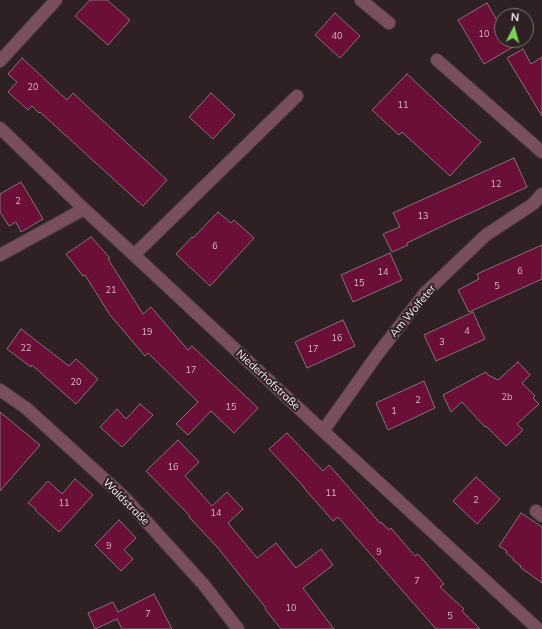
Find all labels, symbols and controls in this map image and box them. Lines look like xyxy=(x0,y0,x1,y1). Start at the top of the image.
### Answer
north arrow xyxy=(494,8,534,48)
text: N xyxy=(510,10,520,24)
house number: 10 xyxy=(479,29,489,39)
house number: 40 xyxy=(332,31,342,41)
house number: 20 xyxy=(28,82,38,92)
house number: 11 xyxy=(398,100,408,110)
house number: 12 xyxy=(491,179,501,189)
house number: 2 xyxy=(15,196,21,206)
house number: 13 xyxy=(418,211,428,221)
house number: 6 xyxy=(212,241,218,251)
house number: 6 xyxy=(517,266,523,276)
house number: 14 xyxy=(378,267,388,277)
house number: 15 xyxy=(354,278,364,288)
house number: 5 xyxy=(494,281,500,291)
street label: Am Wolfeter xyxy=(387,282,439,340)
house number: 21 xyxy=(106,285,116,295)
house number: 4 xyxy=(464,326,470,336)
house number: 19 xyxy=(142,327,152,337)
house number: 16 xyxy=(332,333,342,343)
house number: 3 xyxy=(439,337,445,347)
house number: 22 xyxy=(21,343,31,353)
house number: 17 xyxy=(308,344,318,354)
street label: Niederhofstraße xyxy=(233,347,303,413)
house number: 17 xyxy=(186,365,196,375)
house number: 20 xyxy=(71,377,81,387)
house number: 2b xyxy=(502,392,512,402)
house number: 2 xyxy=(415,395,421,405)
house number: 15 xyxy=(226,402,236,412)
house number: 1 xyxy=(391,406,397,416)
house number: 16 xyxy=(168,462,178,472)
street label: Waldstraße xyxy=(100,476,152,528)
house number: 11 xyxy=(326,488,336,498)
house number: 2 xyxy=(473,495,479,505)
house number: 11 xyxy=(59,498,69,508)
house number: 14 xyxy=(211,508,221,518)
house number: 9 xyxy=(106,541,112,551)
house number: 9 xyxy=(376,547,382,557)
house number: 7 xyxy=(414,576,420,586)
house number: 10 xyxy=(286,603,296,613)
house number: 7 xyxy=(145,609,151,619)
house number: 5 xyxy=(447,611,453,621)

